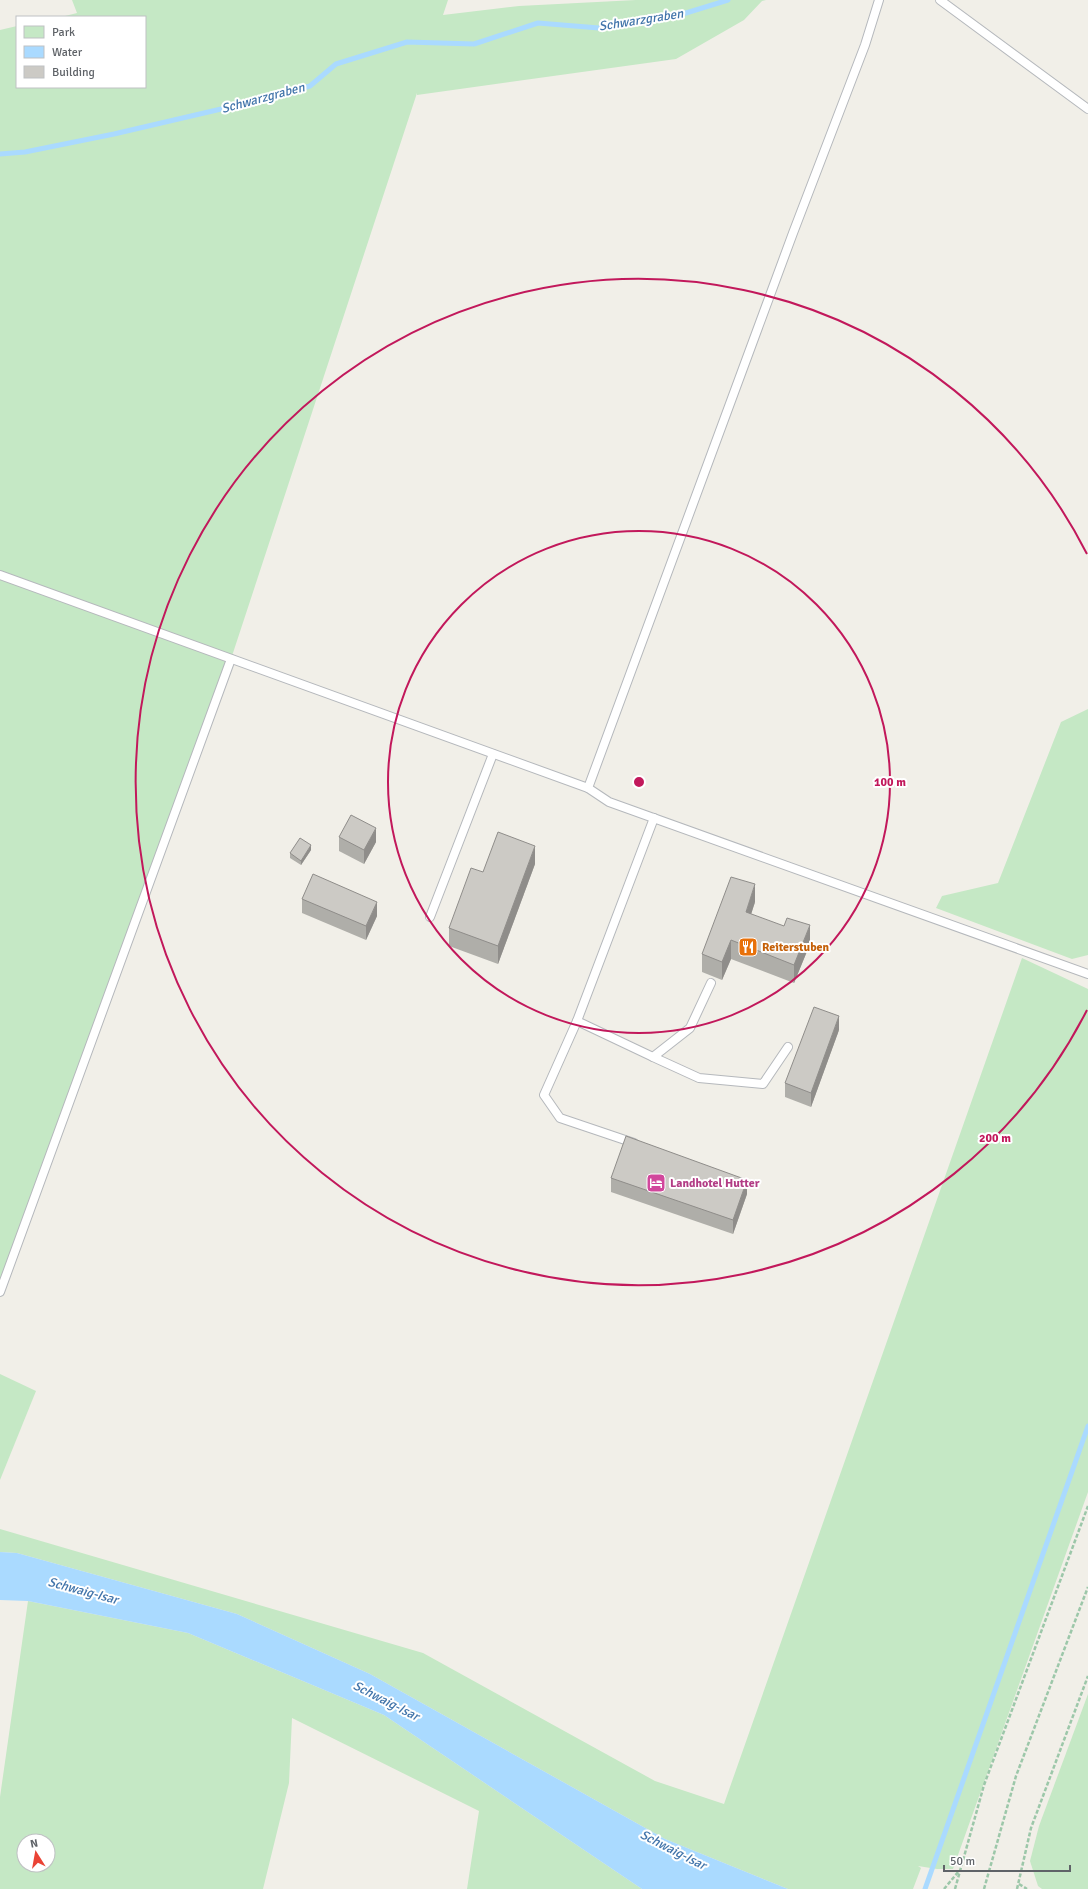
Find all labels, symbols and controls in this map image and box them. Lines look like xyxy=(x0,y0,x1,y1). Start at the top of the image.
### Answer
water label: Schwarzgraben xyxy=(598,5,685,35)
legend xyxy=(16,16,146,88)
text: Park xyxy=(52,25,75,40)
text: Water xyxy=(52,45,83,60)
text: Building xyxy=(52,65,95,80)
water label: Schwarzgraben xyxy=(220,79,307,117)
centre of rings xyxy=(632,775,646,789)
text: 100 m xyxy=(874,775,906,790)
restaurant icon: Reiterstuben xyxy=(737,936,759,958)
place label: Reiterstuben xyxy=(762,940,830,955)
text: 200 m xyxy=(979,1131,1011,1146)
hotel icon: Landhotel Hutter xyxy=(645,1172,667,1194)
place label: Landhotel Hutter xyxy=(670,1176,760,1191)
water label: Schwaig-Isar xyxy=(46,1574,122,1609)
water label: Schwaig-Isar xyxy=(350,1678,424,1725)
water label: Schwaig-Isar xyxy=(637,1827,711,1874)
north arrow xyxy=(16,1833,56,1873)
text: N xyxy=(29,1837,39,1851)
scale bar xyxy=(944,1847,1070,1873)
text: 50 m xyxy=(950,1854,975,1869)

